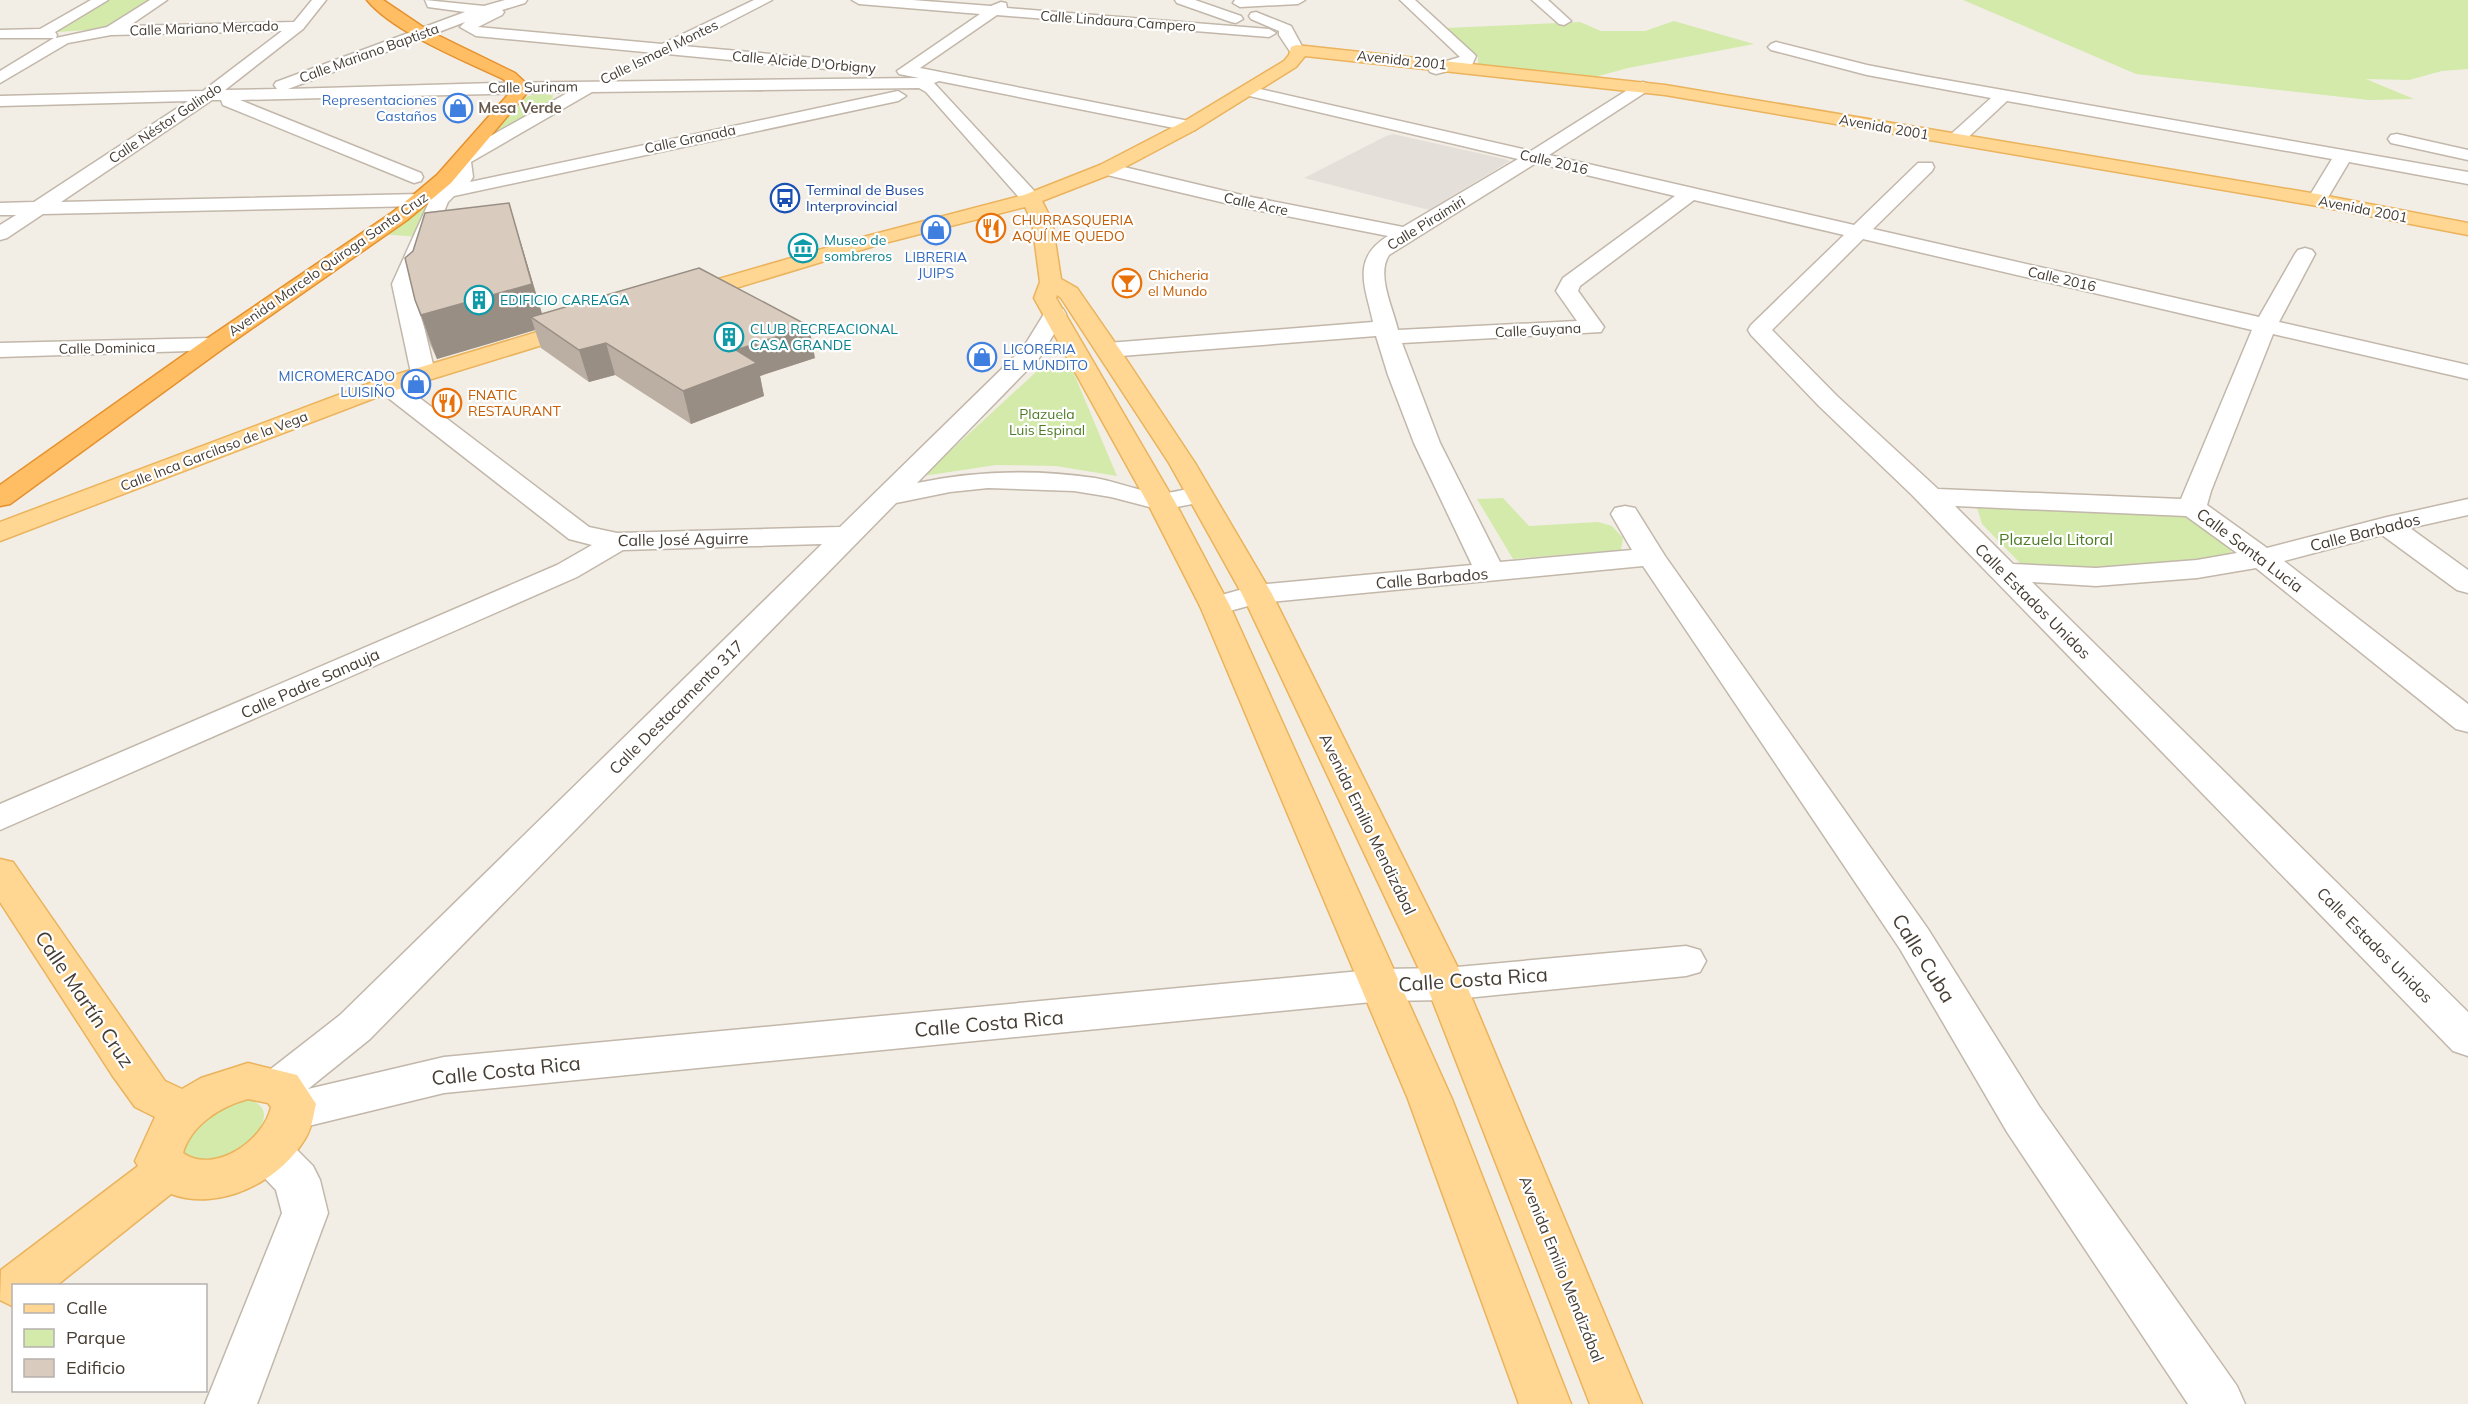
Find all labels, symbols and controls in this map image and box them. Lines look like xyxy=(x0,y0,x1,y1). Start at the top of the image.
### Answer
street label: Calle Lindaura Campero xyxy=(1040,7,1196,35)
street label: Calle Mariano Mercado xyxy=(129,16,279,40)
street label: Calle Ismael Montes xyxy=(597,16,721,88)
street label: Calle Mariano Baptista xyxy=(297,19,441,87)
street label: Avenida 2001 xyxy=(1356,46,1448,74)
street label: Calle Alcide D'Orbigny xyxy=(731,47,877,77)
street label: Calle Surinam xyxy=(488,77,578,97)
street label: Calle Néstor Galindo xyxy=(105,79,225,167)
place label: Representaciones Castaños xyxy=(322,91,437,125)
shop icon: Representaciones Castaños xyxy=(442,92,474,124)
district label: Mesa Verde xyxy=(478,98,562,117)
street label: Avenida 2001 xyxy=(1838,110,1930,144)
street label: Calle Granada xyxy=(643,121,737,157)
street label: Calle 2016 xyxy=(1518,145,1590,179)
place label: Terminal de Buses Interprovincial xyxy=(806,181,924,215)
bus stop icon: Terminal de Buses Interprovincial xyxy=(769,182,801,214)
street label: Avenida Marcelo Quiroga Santa Cruz xyxy=(225,188,431,340)
street label: Calle Acre xyxy=(1222,188,1290,220)
street label: Calle Piraimiri xyxy=(1384,192,1468,254)
street label: Avenida 2001 xyxy=(2317,192,2409,226)
place label: CHURRASQUERIA AQUÍ ME QUEDO xyxy=(1012,211,1134,245)
restaurant icon: CHURRASQUERIA AQUÍ ME QUEDO xyxy=(975,212,1007,244)
shop icon: LIBRERIA JUIPS xyxy=(920,214,952,246)
place label: Museo de sombreros xyxy=(824,231,892,265)
museum icon: Museo de sombreros xyxy=(787,232,819,264)
place label: LIBRERIA JUIPS xyxy=(905,248,968,282)
street label: Calle 2016 xyxy=(2026,262,2098,296)
place label: Chicheria el Mundo xyxy=(1148,266,1209,300)
bar icon: Chicheria el Mundo xyxy=(1111,267,1143,299)
building icon: EDIFICIO CAREAGA xyxy=(463,284,495,316)
place label: EDIFICIO CAREAGA xyxy=(500,291,630,309)
street label: Calle Guyana xyxy=(1494,319,1582,341)
place label: CLUB RECREACIONAL CASA GRANDE xyxy=(750,320,898,354)
building icon: CLUB RECREACIONAL CASA GRANDE xyxy=(713,321,745,353)
street label: Calle Dominica xyxy=(59,338,155,358)
place label: LICORERIA EL MUNDITO xyxy=(1003,340,1088,374)
shop icon: LICORERIA EL MUNDITO xyxy=(966,341,998,373)
place label: MICROMERCADO LUISIÑO xyxy=(279,367,395,401)
shop icon: MICROMERCADO LUISIÑO xyxy=(400,368,432,400)
place label: FNATIC RESTAURANT xyxy=(468,386,561,420)
restaurant icon: FNATIC RESTAURANT xyxy=(431,387,463,419)
park label: Plazuela Luis Espinal xyxy=(1009,405,1085,439)
street label: Calle Inca Garcilaso de la Vega xyxy=(118,407,310,495)
street label: Calle Santa Lucia xyxy=(2193,503,2307,597)
street label: Calle Barbados xyxy=(2308,509,2422,555)
street label: Calle José Aguirre xyxy=(618,528,748,550)
park label: Plazuela Litoral xyxy=(1999,529,2113,549)
street label: Calle Estados Unidos xyxy=(1971,539,2095,663)
street label: Calle Barbados xyxy=(1375,563,1489,593)
street label: Calle Destacamento 317 xyxy=(605,636,747,778)
street label: Calle Padre Sanauja xyxy=(238,643,382,723)
street label: Avenida Emilio Mendizábal xyxy=(1315,730,1421,918)
street label: Calle Estados Unidos xyxy=(2313,883,2437,1007)
street label: Calle Cuba xyxy=(1887,909,1961,1007)
street label: Calle Martín Cruz xyxy=(30,926,140,1072)
street label: Calle Costa Rica xyxy=(1397,961,1549,997)
street label: Calle Costa Rica xyxy=(913,1004,1065,1042)
street label: Calle Costa Rica xyxy=(430,1050,582,1090)
street label: Avenida Emilio Mendizábal xyxy=(1515,1173,1609,1365)
legend xyxy=(12,1284,207,1392)
text: Calle xyxy=(66,1296,107,1319)
text: Parque xyxy=(66,1326,125,1349)
text: Edificio xyxy=(66,1356,125,1379)

